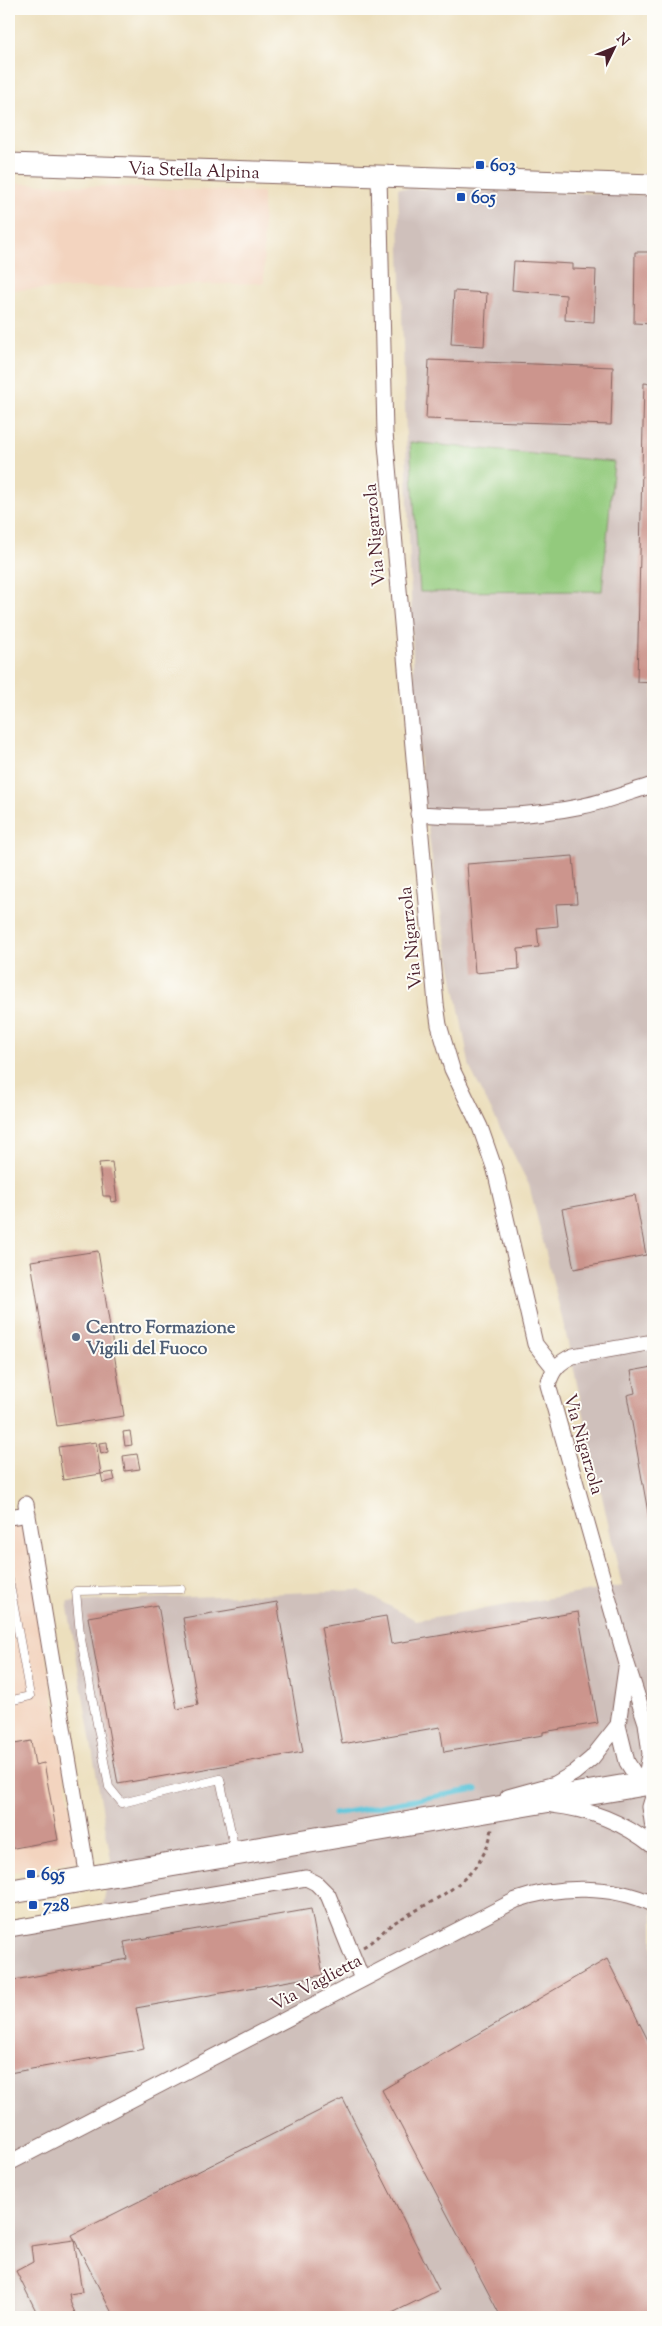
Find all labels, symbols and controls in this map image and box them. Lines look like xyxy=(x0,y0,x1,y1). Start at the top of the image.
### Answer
north arrow xyxy=(590,22,640,72)
text: N xyxy=(611,30,633,51)
place label: 603 xyxy=(490,154,516,180)
street label: Via Stella Alpina xyxy=(128,157,260,187)
marker: 603 xyxy=(474,159,486,171)
place label: 605 xyxy=(471,186,496,212)
marker: 605 xyxy=(455,191,467,203)
street label: Via Nigarzola xyxy=(359,482,393,587)
street label: Via Nigarzola xyxy=(394,885,430,991)
place label: Centro Formazione Vigili del Fuoco xyxy=(86,1316,236,1363)
marker: Centro Formazione Vigili del Fuoco xyxy=(70,1331,82,1343)
street label: Via Nigarzola xyxy=(555,1391,609,1498)
place label: 695 xyxy=(41,1863,66,1889)
marker: 695 xyxy=(25,1868,37,1880)
place label: 728 xyxy=(43,1894,69,1920)
marker: 728 xyxy=(27,1899,39,1911)
street label: Via Vaglietta xyxy=(267,1949,367,2019)

